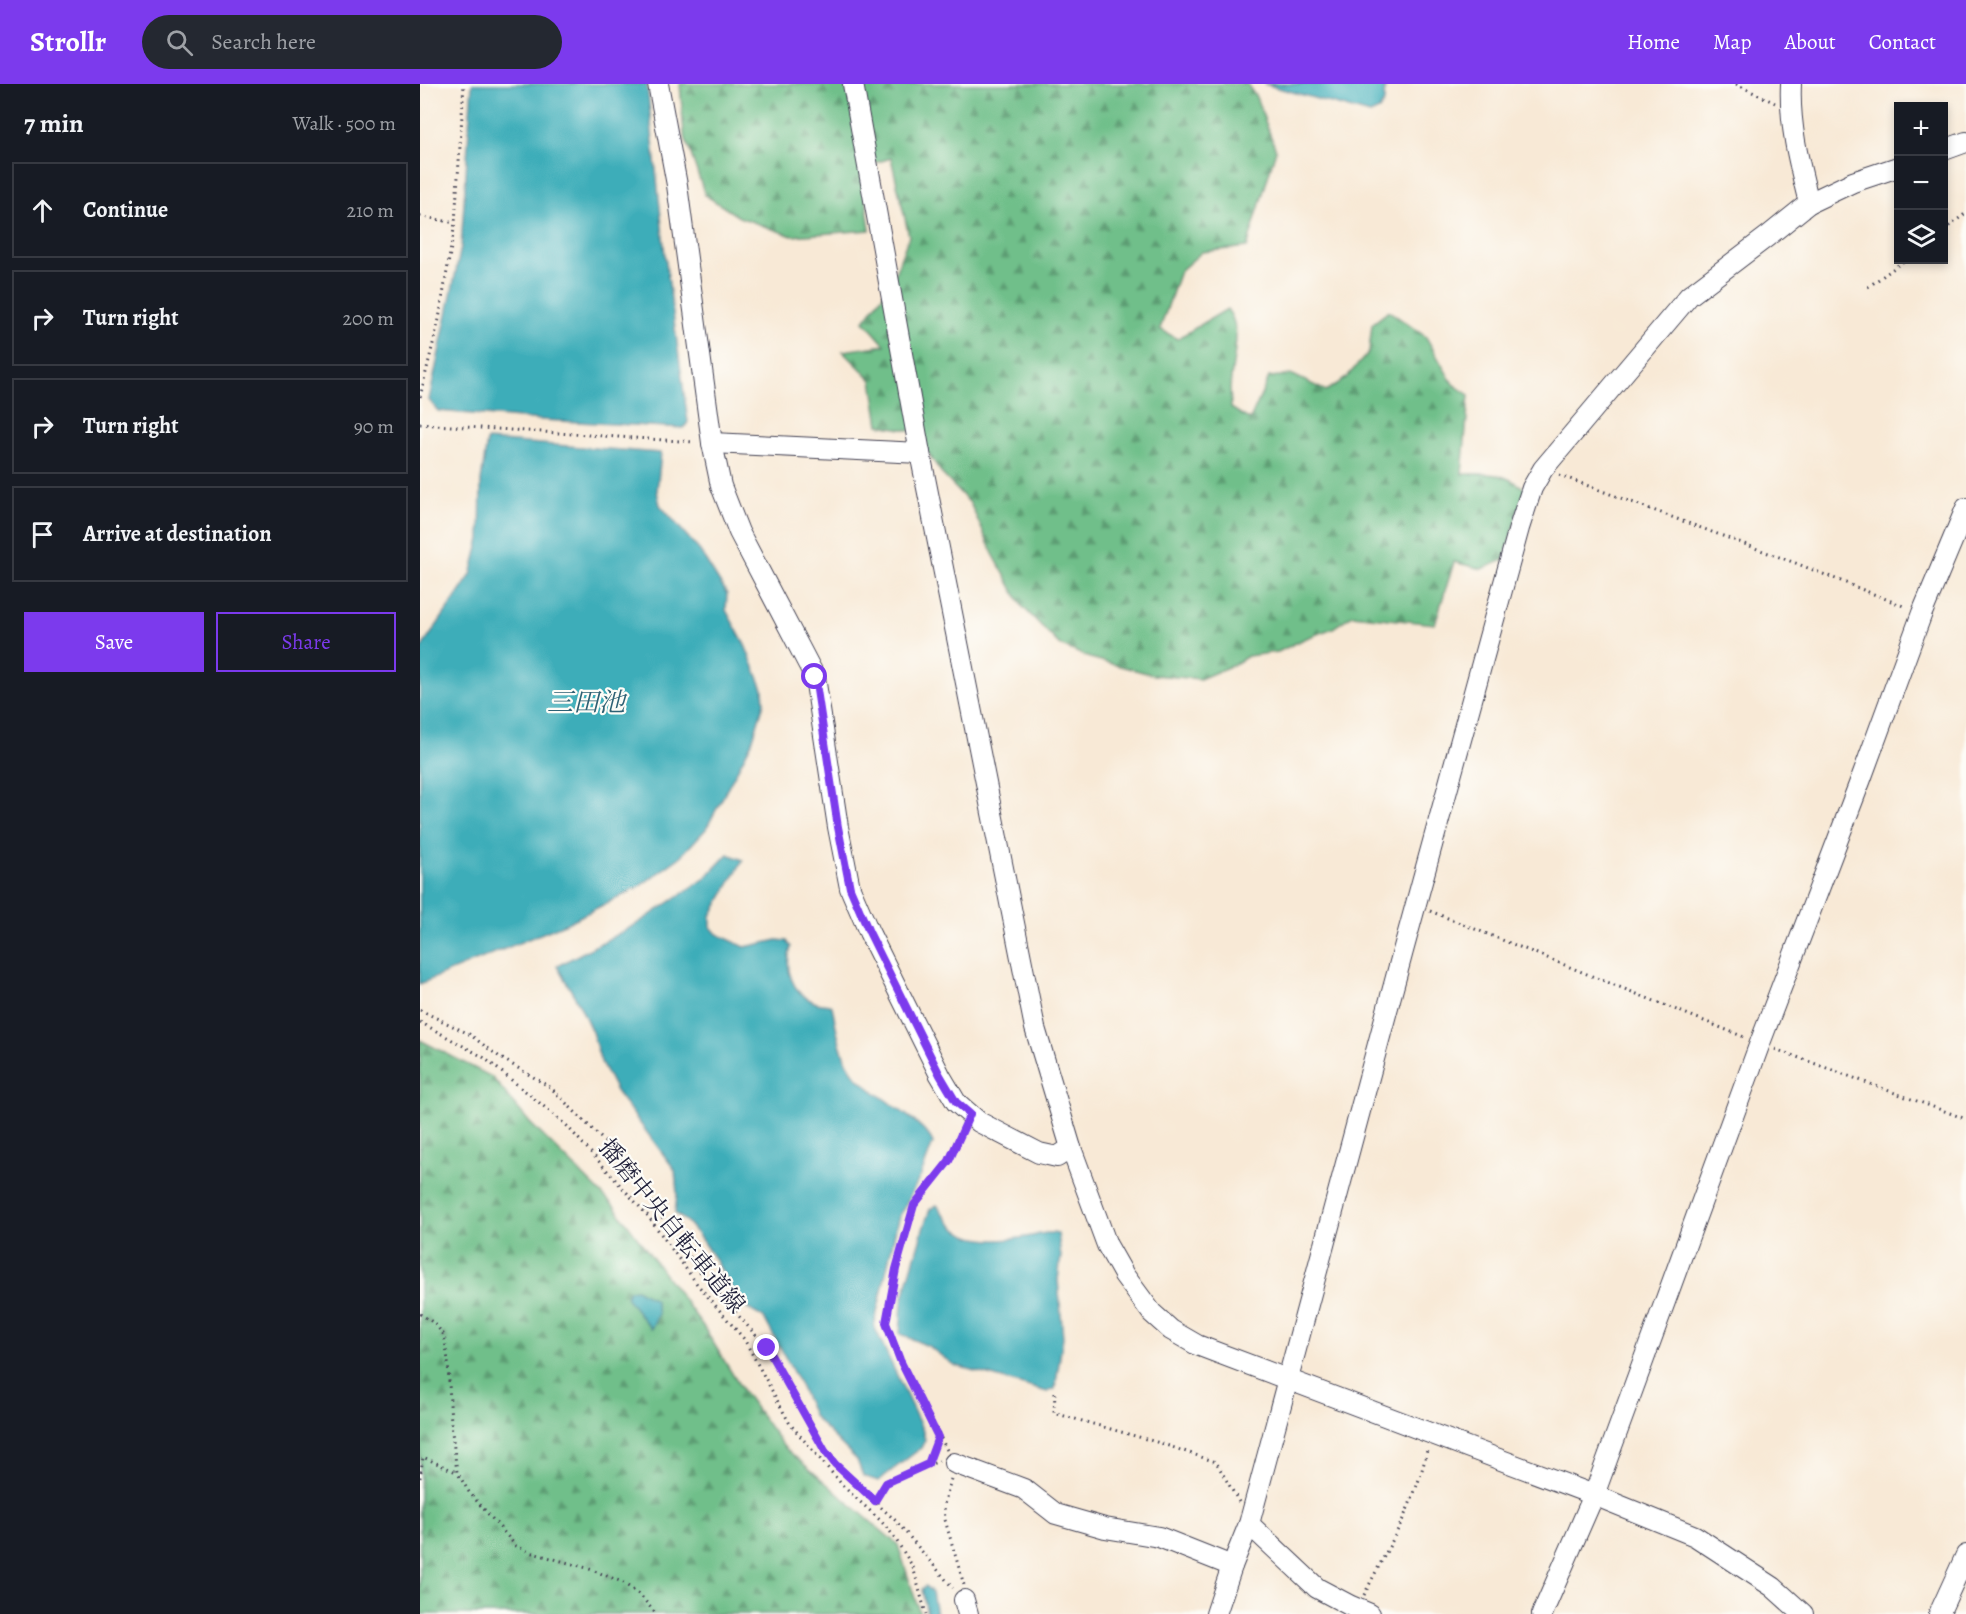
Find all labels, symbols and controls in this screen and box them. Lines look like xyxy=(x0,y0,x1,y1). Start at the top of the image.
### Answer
search box xyxy=(142,15,562,69)
text: Strollr xyxy=(30,23,106,61)
icon: search xyxy=(163,26,196,59)
text: Search here xyxy=(211,27,316,57)
text: Home xyxy=(1627,28,1680,56)
text: Map xyxy=(1713,28,1751,56)
text: About xyxy=(1784,28,1836,56)
text: Contact xyxy=(1869,28,1936,56)
map controls xyxy=(1894,102,1948,264)
button: + xyxy=(1894,102,1948,156)
text: 7 min xyxy=(24,106,84,141)
text: Walk · 500 m xyxy=(292,110,396,137)
button: − xyxy=(1894,156,1948,210)
icon: ahead xyxy=(26,194,59,227)
text: Continue xyxy=(83,195,168,225)
text: 210 m xyxy=(346,197,394,224)
button: layers xyxy=(1894,210,1948,264)
icon: right xyxy=(26,302,59,335)
text: Turn right xyxy=(83,303,179,333)
text: 200 m xyxy=(343,305,394,332)
icon: right xyxy=(26,410,59,443)
text: Turn right xyxy=(83,411,179,441)
text: 90 m xyxy=(354,413,394,440)
icon: arrive xyxy=(26,518,59,551)
text: Arrive at destination xyxy=(83,519,272,549)
button: Save xyxy=(24,612,204,672)
button: Share xyxy=(216,612,396,672)
route start xyxy=(801,663,827,689)
water label: 三田池 xyxy=(547,685,628,720)
street label: 播磨中央自転車道線 xyxy=(592,1132,752,1320)
route end xyxy=(753,1334,779,1360)

